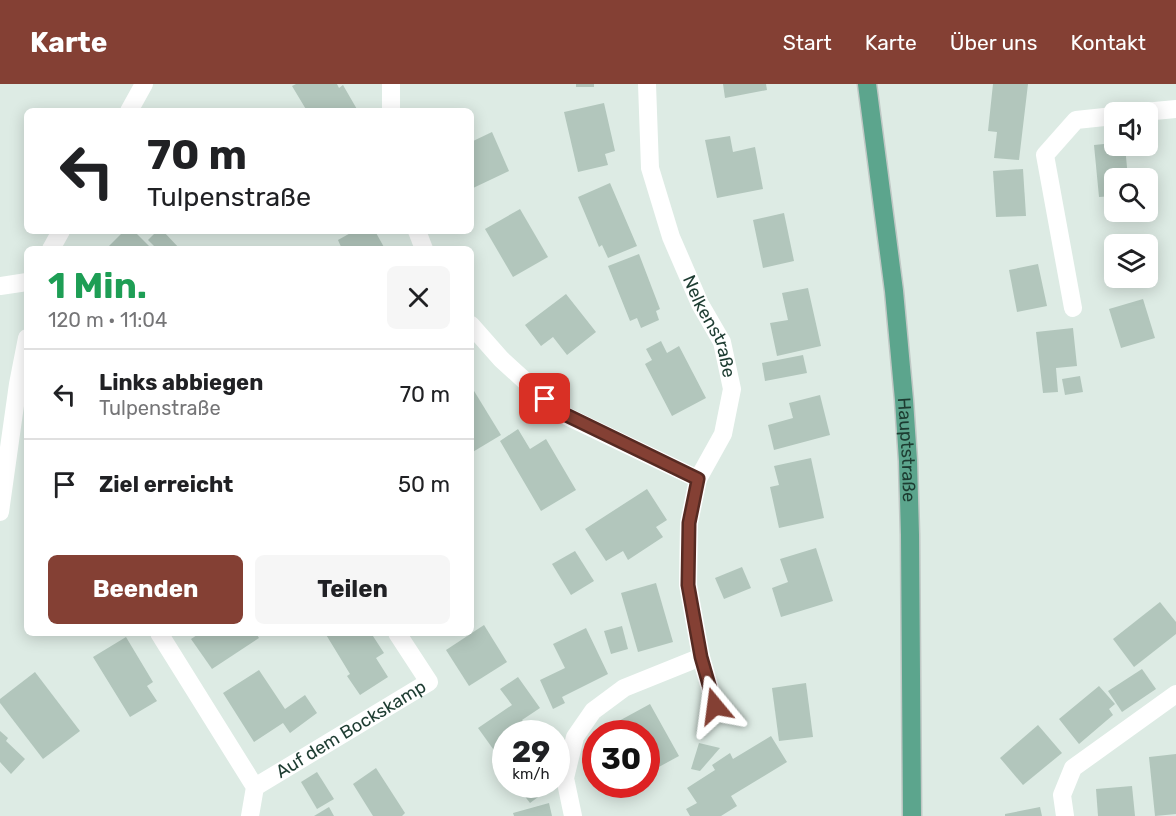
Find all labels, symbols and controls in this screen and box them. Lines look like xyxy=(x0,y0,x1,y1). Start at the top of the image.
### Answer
text: Karte xyxy=(30,26,107,59)
text: Start xyxy=(783,30,832,55)
text: Karte xyxy=(865,30,917,55)
text: Über uns xyxy=(950,30,1038,55)
text: Kontakt xyxy=(1071,30,1146,55)
map controls xyxy=(1104,102,1158,288)
button: sound xyxy=(1104,102,1158,156)
text: 70 m xyxy=(147,130,247,180)
icon: left xyxy=(48,132,126,210)
button: search xyxy=(1104,168,1158,222)
text: Tulpenstraße xyxy=(147,181,311,213)
button: layers xyxy=(1104,234,1158,288)
text: 1 Min. xyxy=(48,264,147,307)
button: close xyxy=(387,266,450,329)
street label: Nelkenstraße xyxy=(678,272,740,380)
text: 120 m · 11:04 xyxy=(48,308,167,332)
text: Links abbiegen xyxy=(99,369,263,396)
pin xyxy=(519,373,570,424)
icon: left xyxy=(48,378,81,411)
text: 70 m xyxy=(400,381,450,408)
icon: arrive xyxy=(528,382,561,415)
text: Tulpenstraße xyxy=(99,396,221,420)
street label: Hauptstraße xyxy=(893,397,920,502)
icon: arrive xyxy=(48,468,81,501)
text: Ziel erreicht xyxy=(99,471,233,498)
text: 50 m xyxy=(398,471,450,498)
button: Beenden xyxy=(48,555,243,624)
button: Teilen xyxy=(255,555,450,624)
position arrow xyxy=(683,674,747,738)
street label: Auf dem Bockskamp xyxy=(272,675,430,783)
speed limit sign: 30 xyxy=(582,720,660,798)
text: 29 xyxy=(512,734,550,770)
text: km/h xyxy=(512,765,550,783)

